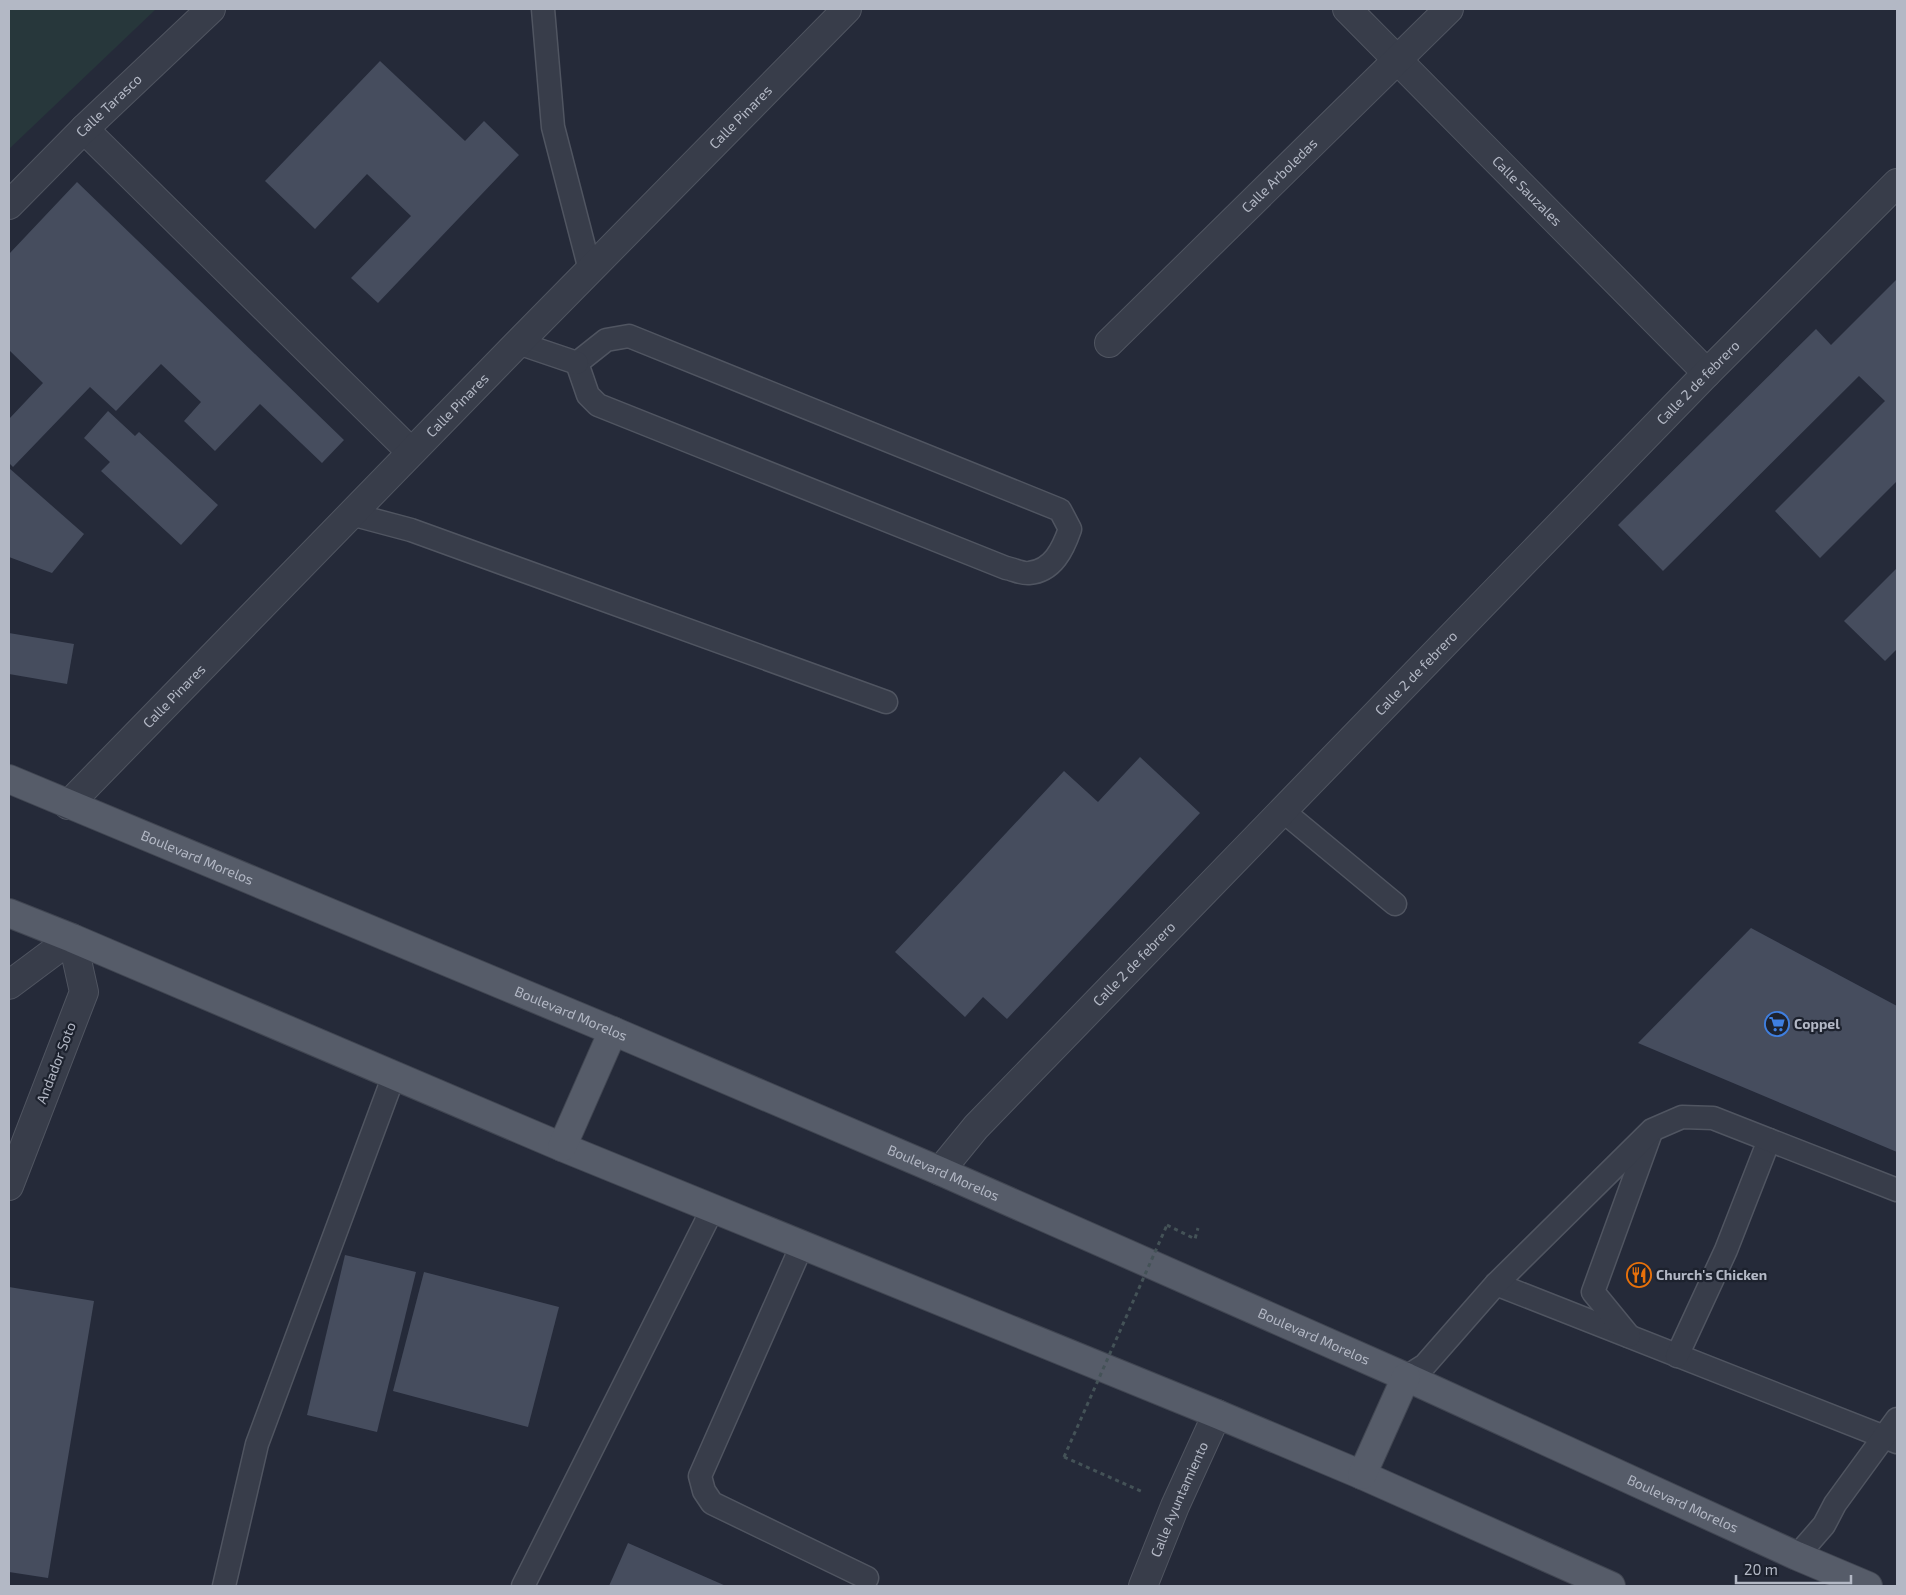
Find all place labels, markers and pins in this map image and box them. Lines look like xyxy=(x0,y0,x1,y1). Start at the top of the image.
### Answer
supermarket icon: Coppel xyxy=(1764,1011,1790,1037)
place label: Coppel xyxy=(1794,1015,1840,1032)
restaurant icon: Church's Chicken xyxy=(1626,1262,1652,1288)
place label: Church's Chicken xyxy=(1656,1266,1767,1283)

